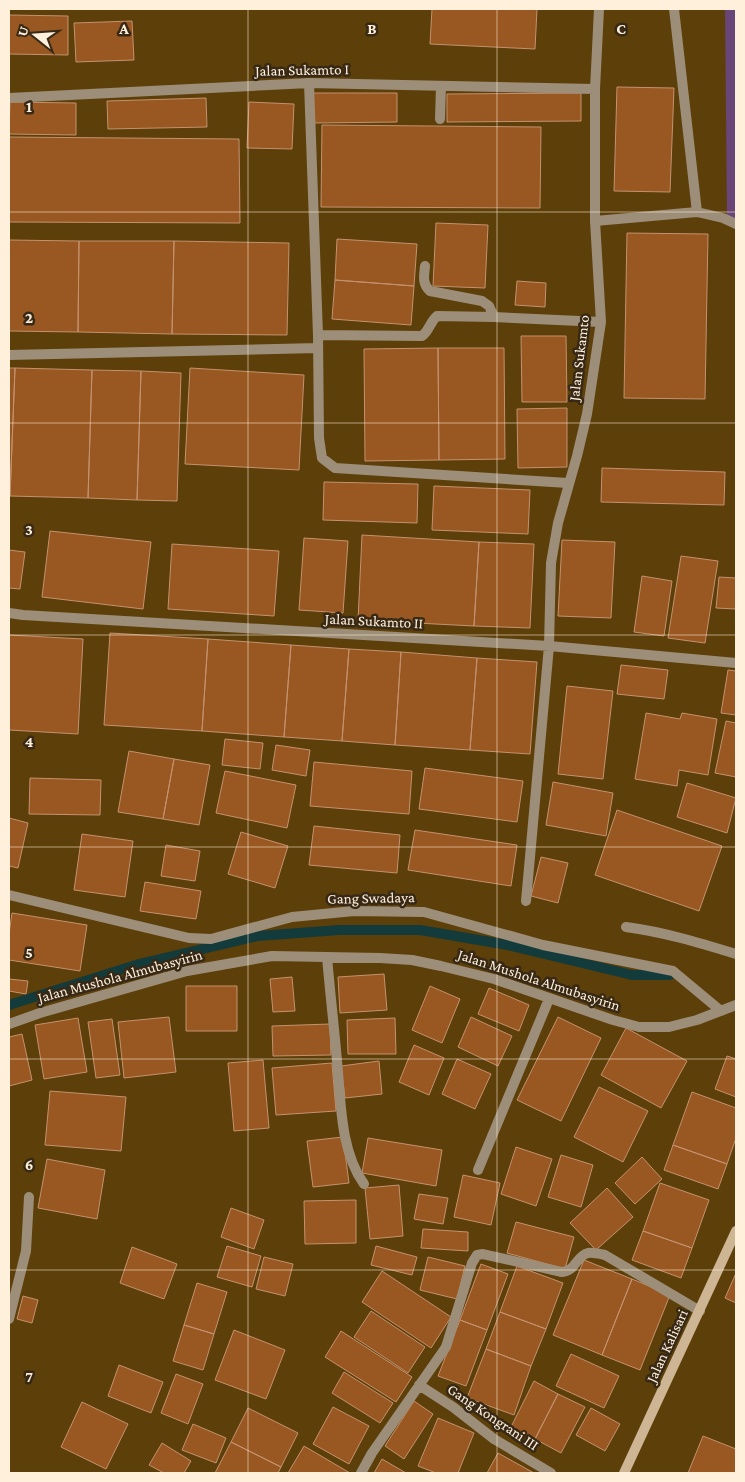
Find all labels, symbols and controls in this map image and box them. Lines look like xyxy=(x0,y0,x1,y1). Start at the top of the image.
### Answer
north arrow xyxy=(10,10,60,60)
text: A xyxy=(118,20,129,37)
text: B xyxy=(367,20,377,37)
text: C xyxy=(616,20,626,37)
text: U xyxy=(14,24,32,38)
street label: Jalan Sukamto I xyxy=(253,61,349,80)
text: 1 xyxy=(26,98,32,115)
text: 2 xyxy=(25,309,33,326)
street label: Jalan Sukamto xyxy=(566,314,593,404)
text: 3 xyxy=(25,521,33,538)
street label: Jalan Sukamto II xyxy=(322,610,424,633)
text: 4 xyxy=(25,733,34,750)
street label: Gang Swadaya xyxy=(327,889,415,908)
text: 5 xyxy=(25,944,33,961)
street label: Jalan Mushola Almubasyirin xyxy=(34,946,204,1007)
street label: Jalan Mushola Almubasyirin xyxy=(454,946,622,1015)
text: 6 xyxy=(25,1156,33,1173)
street label: Jalan Kalisari xyxy=(642,1307,692,1387)
text: 7 xyxy=(25,1368,33,1385)
street label: Gang Kongrani III xyxy=(444,1381,541,1454)

